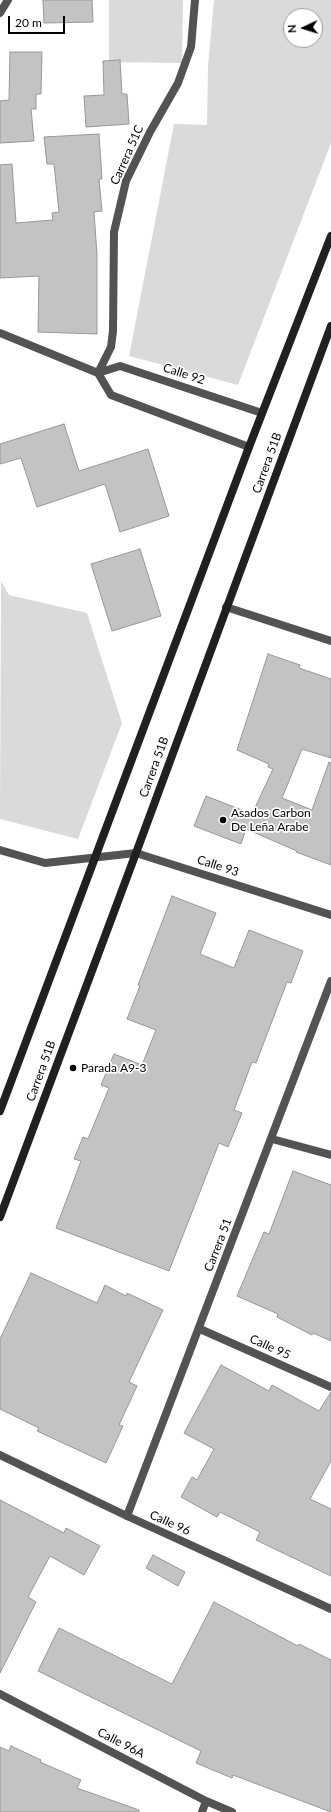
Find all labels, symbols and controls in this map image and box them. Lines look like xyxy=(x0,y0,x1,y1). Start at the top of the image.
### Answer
scale bar xyxy=(10,8,67,34)
north arrow xyxy=(283,8,323,48)
text: 20 m xyxy=(15,15,42,30)
text: N xyxy=(285,24,298,33)
street label: Carrera 51C xyxy=(107,123,147,187)
street label: Calle 92 xyxy=(161,361,207,387)
street label: Carrera 51B xyxy=(249,431,285,495)
street label: Carrera 51B xyxy=(136,735,172,799)
place label: Asados Carbon De Leña Arabe xyxy=(231,806,311,834)
marker: Asados Carbon De Leña Arabe xyxy=(218,815,228,825)
street label: Calle 93 xyxy=(195,853,241,879)
street label: Carrera 51B xyxy=(23,1039,59,1103)
place label: Parada A9-3 xyxy=(81,1061,146,1075)
marker: Parada A9-3 xyxy=(68,1063,78,1073)
street label: Carrera 51 xyxy=(201,1216,235,1274)
street label: Calle 95 xyxy=(247,1332,293,1362)
street label: Calle 96 xyxy=(147,1508,193,1538)
street label: Calle 96A xyxy=(95,1725,147,1761)

